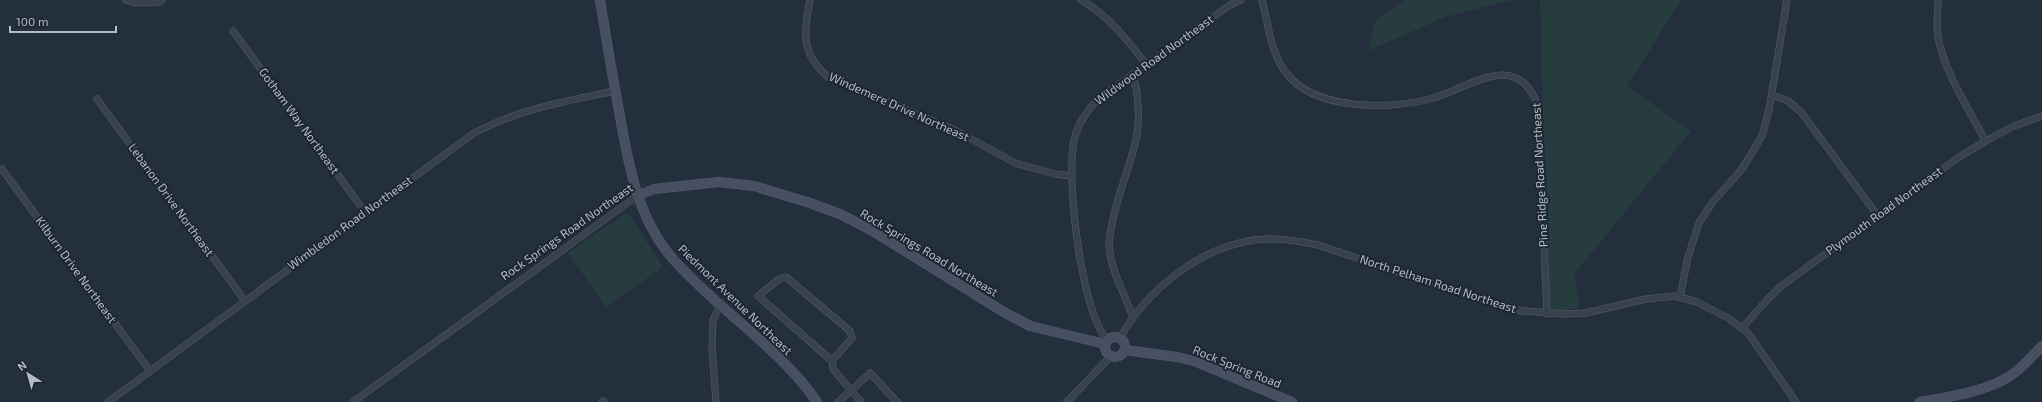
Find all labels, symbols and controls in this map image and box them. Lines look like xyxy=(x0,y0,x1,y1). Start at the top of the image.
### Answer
scale bar xyxy=(10,8,116,34)
street label: Wildwood Road Northeast xyxy=(1091,11,1216,107)
text: 100 m xyxy=(16,14,48,28)
street label: Gotham Way Northeast xyxy=(257,65,343,176)
street label: Windemere Drive Northeast xyxy=(827,69,972,144)
street label: Pine Ridge Road Northeast xyxy=(1528,102,1550,248)
street label: Lebanon Drive Northeast xyxy=(126,140,218,259)
street label: Plymouth Road Northeast xyxy=(1822,163,1945,257)
street label: Wimbledon Road Northeast xyxy=(284,172,415,272)
street label: Rock Springs Road Northeast xyxy=(498,180,636,282)
street label: Rock Springs Road Northeast xyxy=(858,205,1001,299)
street label: Kilburn Drive Northeast xyxy=(33,213,120,326)
street label: Piedmont Avenue Northeast xyxy=(676,241,796,358)
street label: North Pelham Road Northeast xyxy=(1358,251,1519,315)
street label: Rock Spring Road xyxy=(1191,342,1284,390)
north arrow xyxy=(8,354,48,394)
text: N xyxy=(15,358,29,373)

